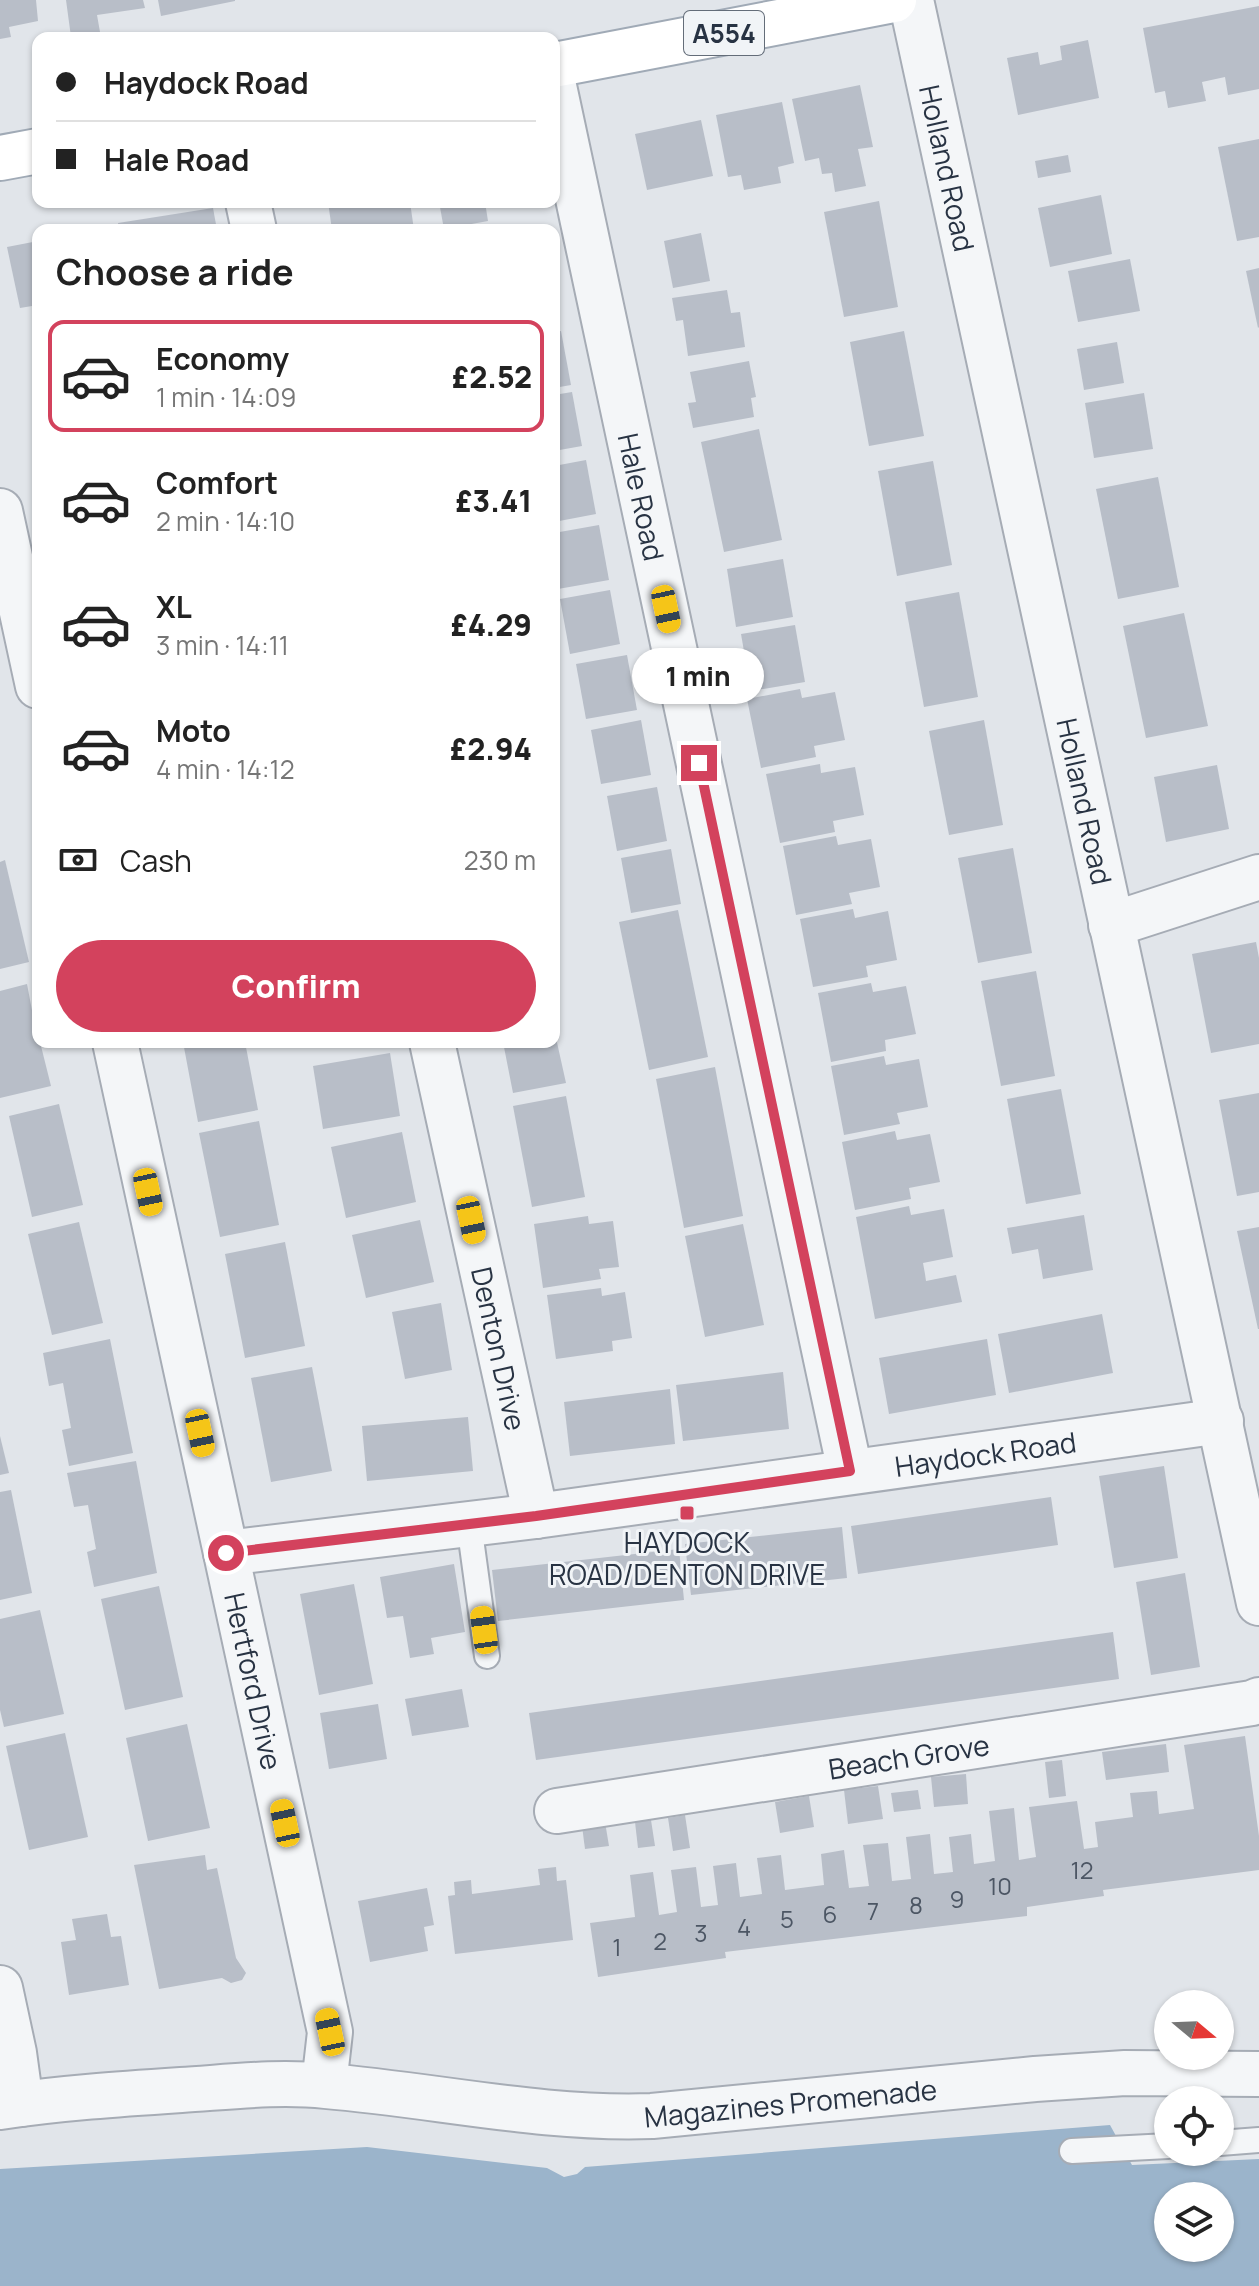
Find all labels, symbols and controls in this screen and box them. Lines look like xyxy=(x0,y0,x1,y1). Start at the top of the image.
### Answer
road number: A554 xyxy=(684,11,764,55)
text: Haydock Road xyxy=(104,62,309,103)
street label: Holland Road xyxy=(911,81,984,255)
text: Hale Road xyxy=(104,139,250,180)
text: Choose a ride xyxy=(56,247,294,296)
text: Economy xyxy=(156,338,289,379)
icon: car xyxy=(60,340,132,412)
text: £2.52 xyxy=(452,356,532,397)
text: 1 min · 14:09 xyxy=(156,379,296,415)
street label: Hale Road xyxy=(610,429,674,564)
text: Comfort xyxy=(156,462,278,503)
icon: car xyxy=(60,464,132,536)
text: £3.41 xyxy=(455,480,532,521)
text: 2 min · 14:10 xyxy=(156,503,295,539)
car xyxy=(649,583,683,635)
text: XL xyxy=(156,586,192,627)
icon: car xyxy=(60,588,132,660)
text: £4.29 xyxy=(451,604,532,645)
text: 3 min · 14:11 xyxy=(156,627,289,663)
callout: 1 min xyxy=(633,647,765,703)
text: 1 min xyxy=(665,658,731,694)
text: Moto xyxy=(156,710,231,751)
icon: car xyxy=(60,712,132,784)
street label: Holland Road xyxy=(1048,714,1122,888)
text: £2.94 xyxy=(450,728,532,769)
route end xyxy=(681,745,717,781)
text: 4 min · 14:12 xyxy=(156,751,295,787)
icon: cash xyxy=(56,838,100,882)
text: Cash xyxy=(120,840,192,881)
text: 230 m xyxy=(464,842,536,878)
button: Confirm xyxy=(56,940,536,1032)
car xyxy=(131,1166,165,1218)
car xyxy=(454,1194,488,1246)
street label: Denton Drive xyxy=(463,1263,536,1434)
car xyxy=(183,1407,217,1459)
street label: Haydock Road xyxy=(892,1422,1079,1485)
marker: HAYDOCK ROAD/DENTON DRIVE xyxy=(678,1504,696,1522)
place label: HAYDOCK ROAD/DENTON DRIVE xyxy=(549,1523,825,1593)
route start xyxy=(208,1535,244,1571)
street label: Hertford Drive xyxy=(216,1589,292,1773)
car xyxy=(469,1605,499,1655)
street label: Beach Grove xyxy=(826,1725,992,1788)
car xyxy=(268,1797,302,1849)
house number: 12 xyxy=(1070,1853,1094,1886)
house number: 10 xyxy=(988,1869,1012,1902)
house number: 9 xyxy=(950,1882,964,1915)
house number: 8 xyxy=(909,1888,923,1921)
house number: 7 xyxy=(867,1894,879,1927)
house number: 6 xyxy=(823,1897,837,1930)
house number: 5 xyxy=(780,1902,794,1935)
house number: 4 xyxy=(737,1910,751,1943)
house number: 3 xyxy=(694,1916,708,1949)
house number: 2 xyxy=(653,1924,667,1957)
house number: 1 xyxy=(612,1930,622,1963)
north arrow xyxy=(1154,1990,1234,2070)
map controls xyxy=(1154,1990,1234,2262)
car xyxy=(313,2006,347,2058)
street label: Magazines Promenade xyxy=(642,2070,939,2136)
button: locate xyxy=(1154,2086,1234,2166)
button: layers xyxy=(1154,2182,1234,2262)

